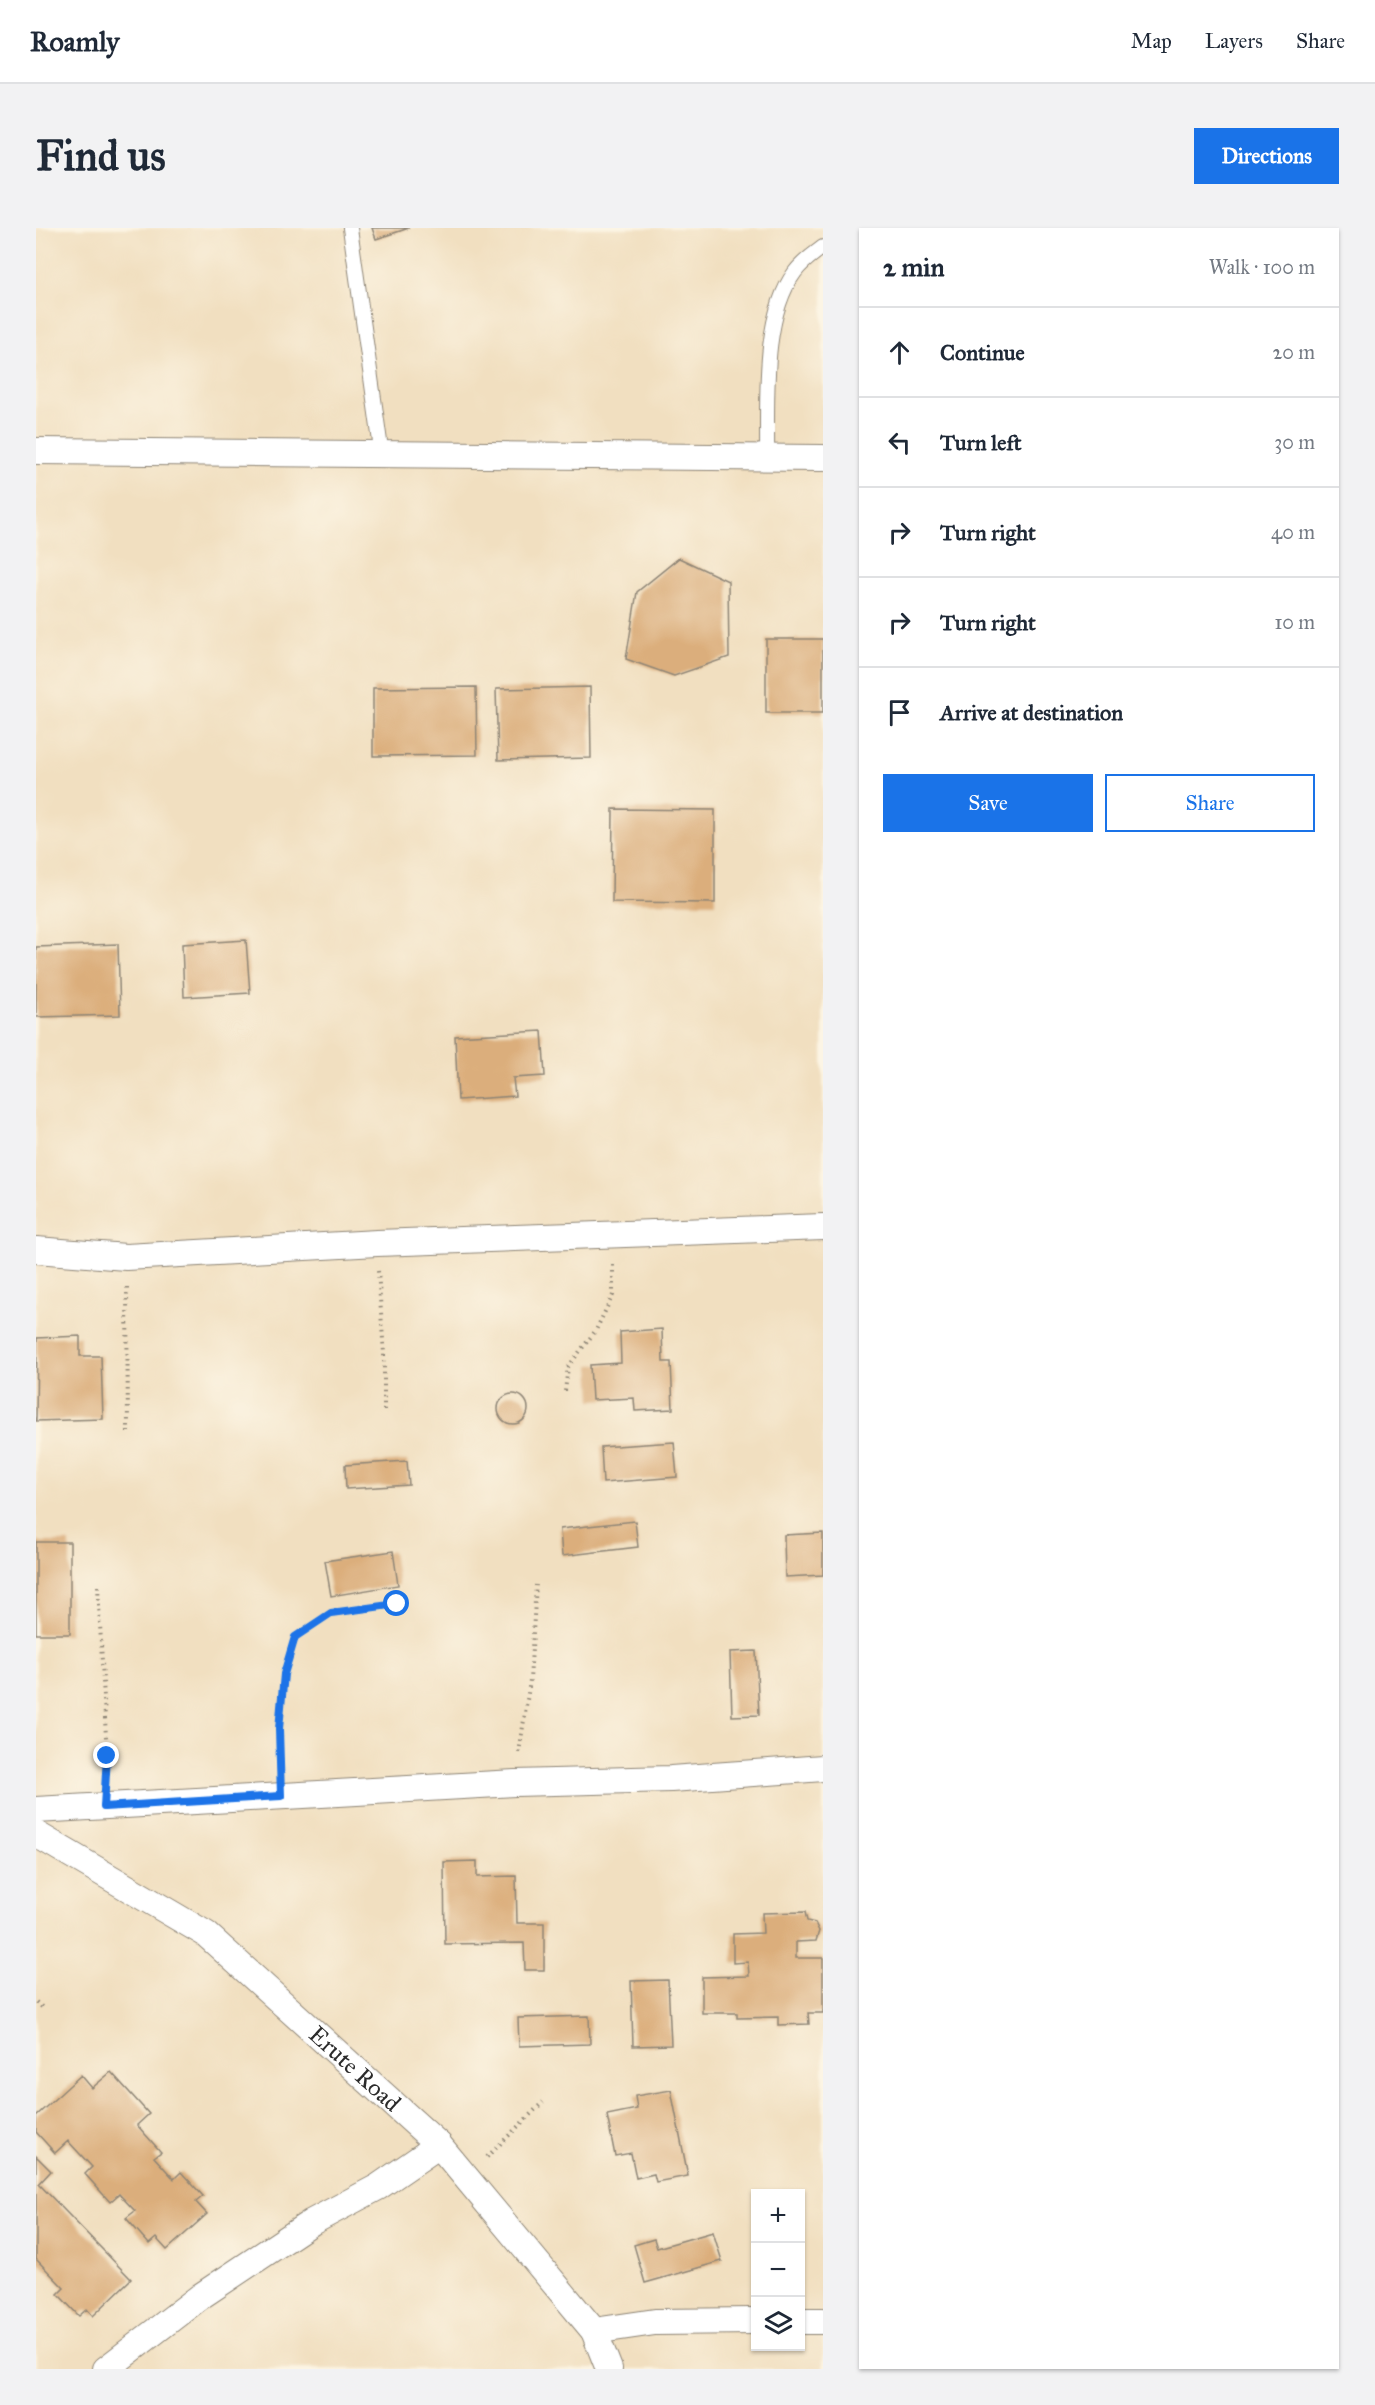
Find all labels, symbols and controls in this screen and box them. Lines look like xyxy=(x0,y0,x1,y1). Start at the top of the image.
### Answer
text: Roamly xyxy=(30,24,119,59)
text: Map xyxy=(1131,28,1172,54)
text: Layers xyxy=(1205,28,1263,54)
text: Share xyxy=(1296,28,1345,54)
button: Directions xyxy=(1194,128,1339,184)
text: Find us xyxy=(36,130,166,182)
text: 2 min xyxy=(883,251,944,283)
text: Walk · 100 m xyxy=(1209,255,1315,279)
icon: ahead xyxy=(883,336,916,369)
text: Continue xyxy=(940,339,1025,366)
text: 20 m xyxy=(1272,340,1315,364)
icon: left xyxy=(883,426,916,459)
text: Turn left xyxy=(940,429,1022,456)
text: 30 m xyxy=(1274,430,1315,454)
icon: right xyxy=(883,516,916,549)
text: Turn right xyxy=(940,519,1036,546)
text: 40 m xyxy=(1271,520,1315,544)
icon: right xyxy=(883,606,916,639)
text: Turn right xyxy=(940,609,1036,636)
text: 10 m xyxy=(1274,610,1315,634)
icon: arrive xyxy=(883,696,916,729)
text: Arrive at destination xyxy=(940,699,1123,726)
button: Save xyxy=(883,774,1093,832)
button: Share xyxy=(1105,774,1315,832)
route start xyxy=(383,1590,409,1616)
route end xyxy=(93,1742,119,1768)
street label: Erute Road xyxy=(303,2019,407,2118)
map controls xyxy=(751,2189,805,2351)
button: + xyxy=(751,2189,805,2243)
button: − xyxy=(751,2243,805,2297)
button: layers xyxy=(751,2297,805,2351)

